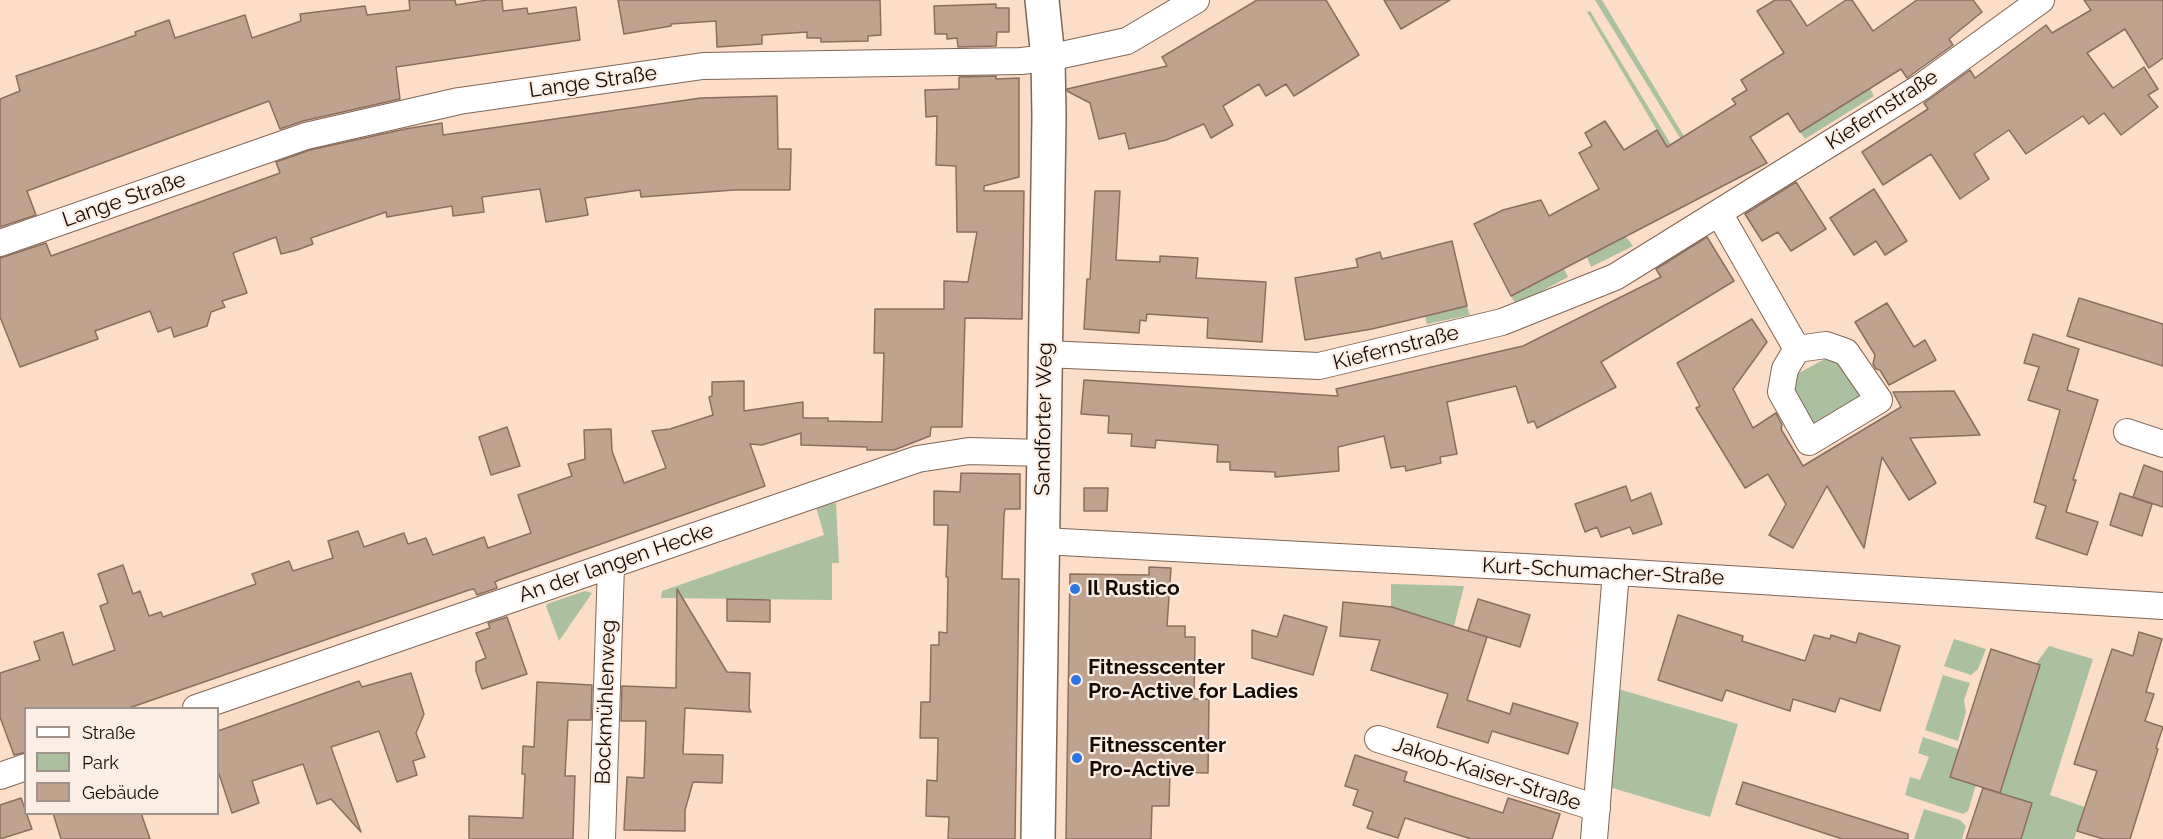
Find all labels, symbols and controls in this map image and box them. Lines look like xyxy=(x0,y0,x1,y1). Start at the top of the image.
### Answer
street label: Lange Straße xyxy=(527,61,659,103)
street label: Kiefernstraße xyxy=(1821,64,1943,156)
street label: Lange Straße xyxy=(59,167,189,233)
street label: Kiefernstraße xyxy=(1331,320,1461,376)
street label: Sandforter Weg xyxy=(1030,342,1058,496)
street label: An der langen Hecke xyxy=(515,518,717,608)
street label: Kurt-Schumacher-Straße xyxy=(1481,553,1725,591)
place label: Il Rustico xyxy=(1087,576,1180,602)
marker: Il Rustico xyxy=(1068,582,1082,596)
street label: Bockmühlenweg xyxy=(591,619,621,785)
place label: Fitnesscenter Pro-Active for Ladies xyxy=(1088,655,1298,705)
marker: Fitnesscenter Pro-Active for Ladies xyxy=(1069,673,1083,687)
legend xyxy=(24,707,219,815)
text: Straße xyxy=(82,722,135,743)
street label: Jakob-Kaiser-Straße xyxy=(1390,732,1584,816)
place label: Fitnesscenter Pro-Active xyxy=(1089,733,1226,783)
marker: Fitnesscenter Pro-Active xyxy=(1070,751,1084,765)
text: Park xyxy=(82,752,119,773)
text: Gebäude xyxy=(82,782,159,803)

